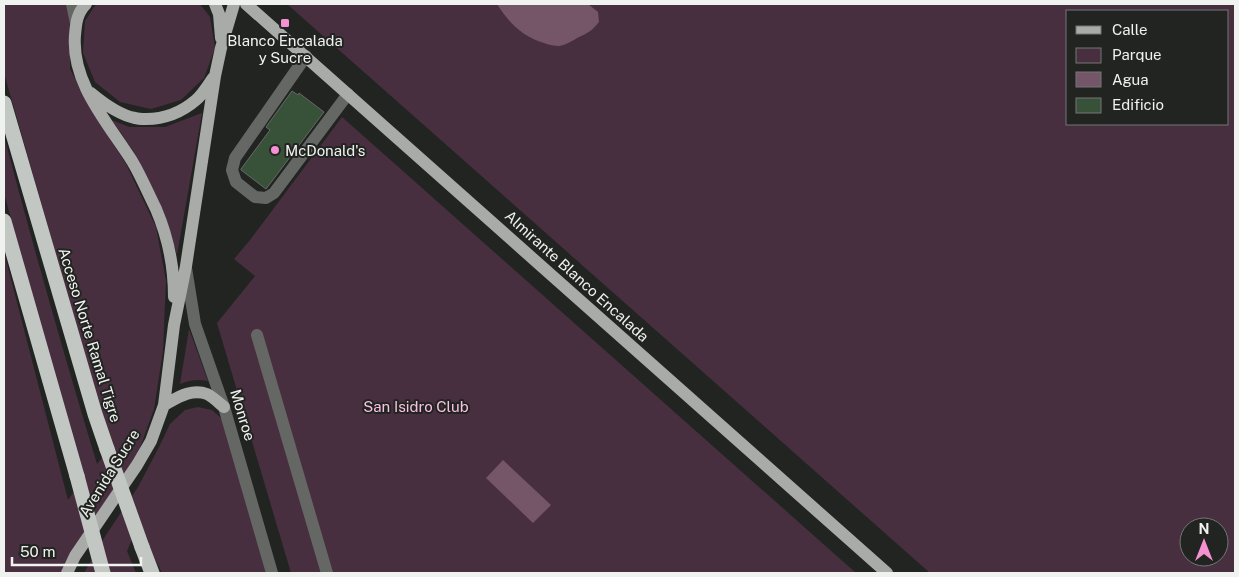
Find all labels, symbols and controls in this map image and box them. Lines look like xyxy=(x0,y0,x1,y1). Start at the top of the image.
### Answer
legend xyxy=(1066,10,1229,125)
marker: Blanco Encalada y Sucre xyxy=(279,17,291,29)
text: Calle xyxy=(1112,21,1148,38)
place label: Blanco Encalada y Sucre xyxy=(227,32,343,66)
text: Parque xyxy=(1112,46,1162,63)
text: Agua xyxy=(1112,71,1149,88)
text: Edificio xyxy=(1112,96,1164,113)
place label: McDonald's xyxy=(285,142,365,159)
marker: McDonald's xyxy=(269,144,281,156)
street label: Almirante Blanco Encalada xyxy=(502,207,652,345)
street label: Acceso Norte Ramal Tigre xyxy=(55,246,125,424)
street label: Monroe xyxy=(227,387,259,443)
park label: San Isidro Club xyxy=(363,398,469,415)
street label: Avenida Sucre xyxy=(75,426,143,520)
north arrow xyxy=(1179,517,1229,567)
text: N xyxy=(1199,521,1209,537)
scale bar xyxy=(12,534,141,566)
text: 50 m xyxy=(20,543,55,560)

